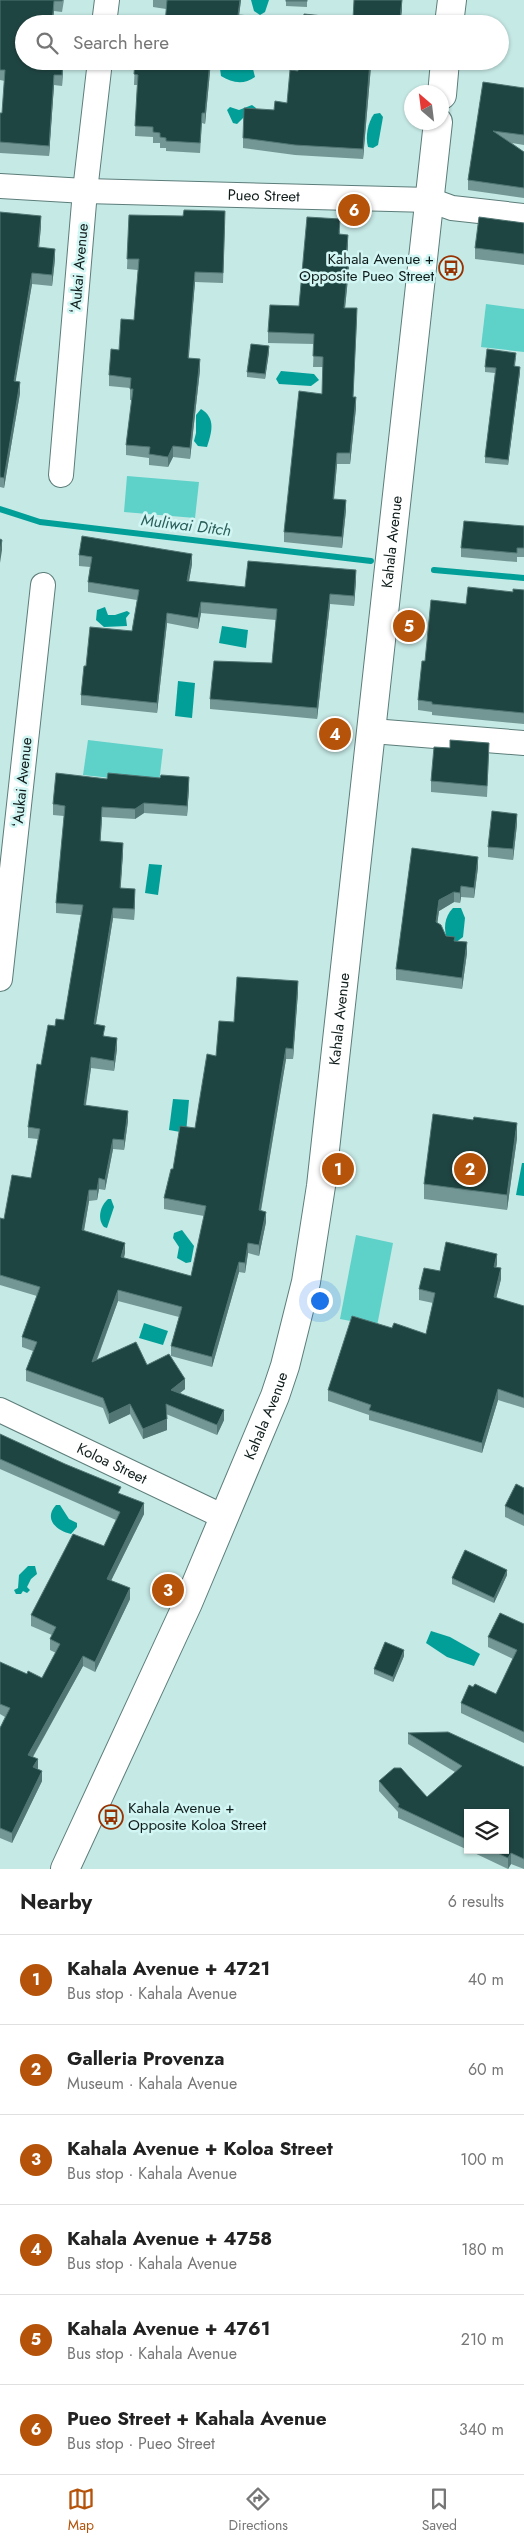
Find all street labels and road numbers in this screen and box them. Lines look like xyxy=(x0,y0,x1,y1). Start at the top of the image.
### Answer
street label: Pueo Street xyxy=(227,184,301,208)
street label: ʻAukai Avenue xyxy=(64,222,94,314)
street label: Kahala Avenue xyxy=(376,494,408,589)
street label: ʻAukai Avenue xyxy=(6,736,38,828)
street label: Kahala Avenue xyxy=(323,971,355,1066)
street label: Kahala Avenue xyxy=(239,1369,293,1463)
street label: Koloa Street xyxy=(73,1437,151,1490)

